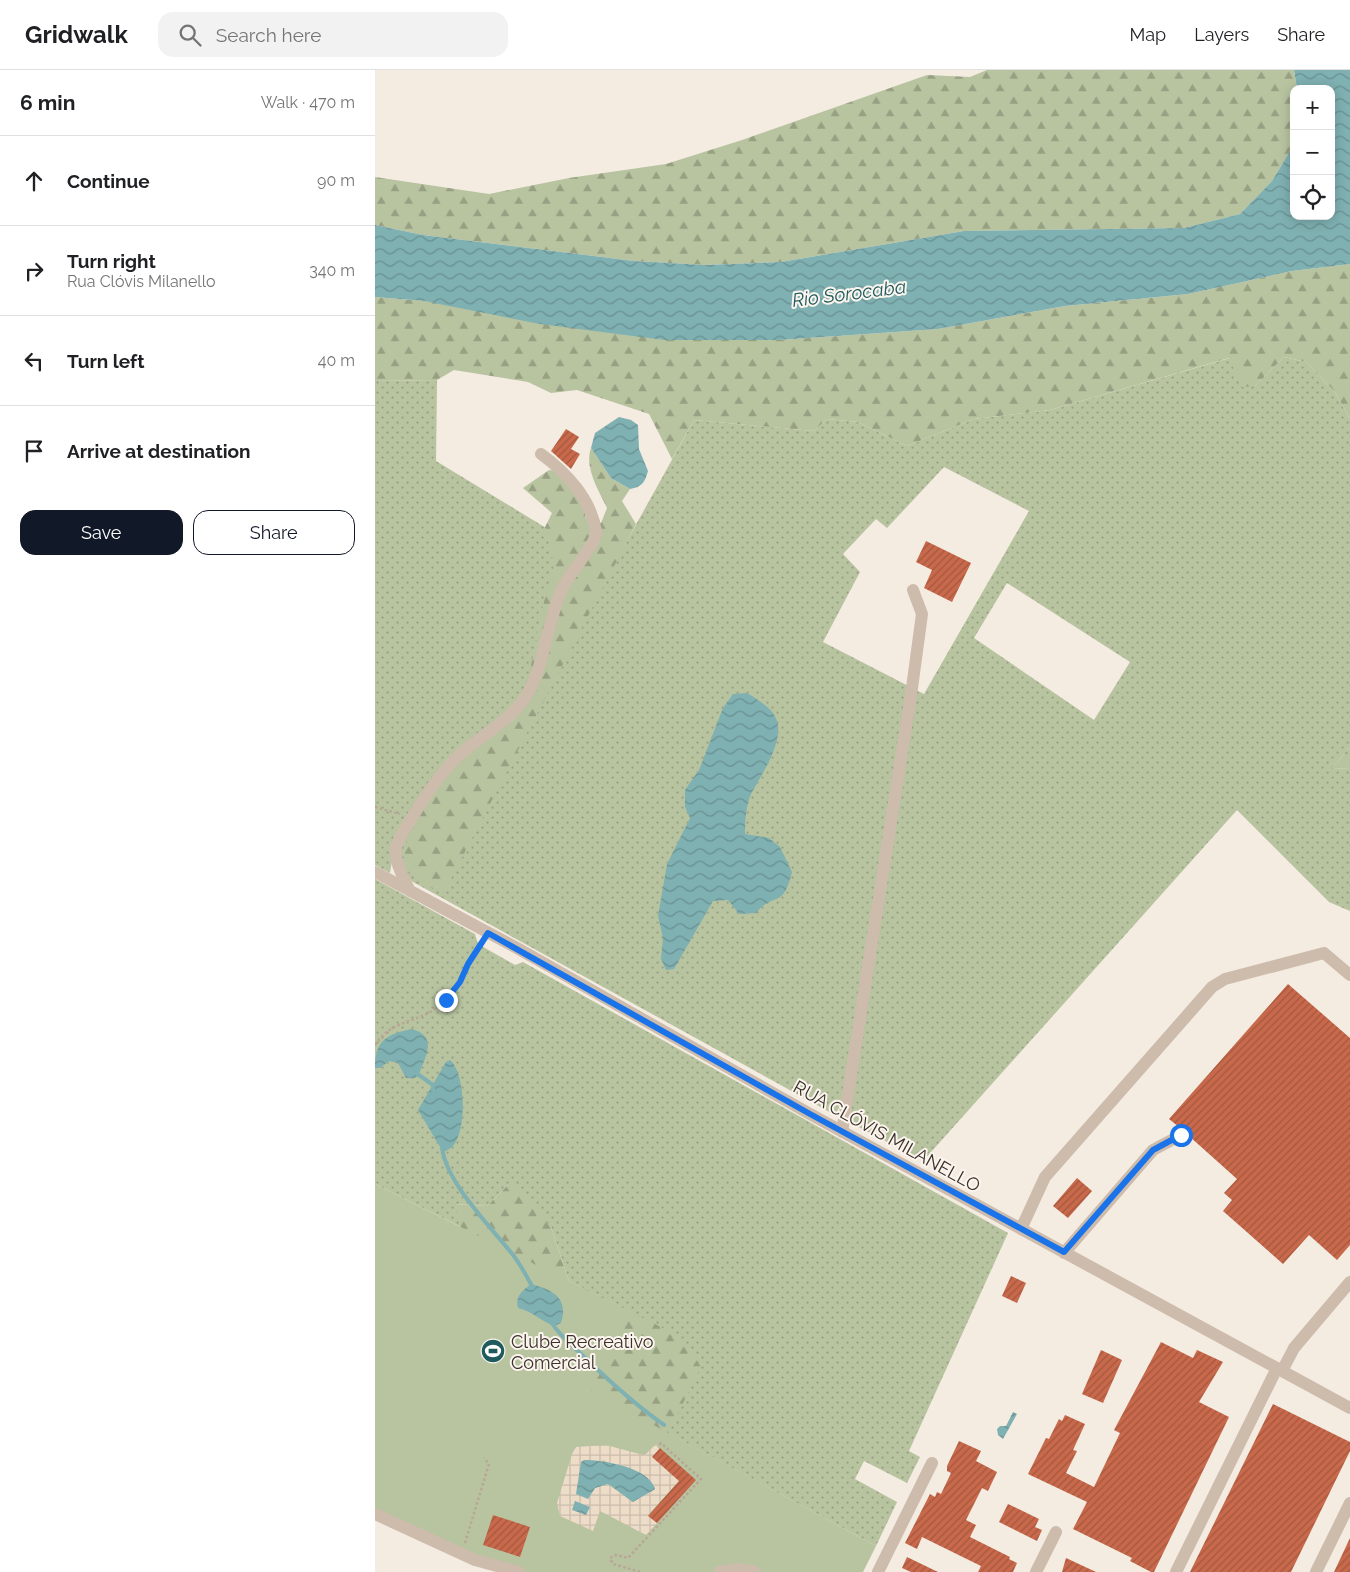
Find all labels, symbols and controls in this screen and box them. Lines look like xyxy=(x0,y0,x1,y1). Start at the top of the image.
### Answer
search box xyxy=(158,12,508,57)
text: Gridwalk xyxy=(25,20,128,49)
icon: search xyxy=(176,21,204,49)
text: Search here xyxy=(216,24,321,46)
text: Map xyxy=(1130,24,1166,45)
text: Layers xyxy=(1194,24,1249,45)
text: Share xyxy=(1277,24,1325,45)
map controls xyxy=(1290,85,1335,220)
button: + xyxy=(1290,85,1335,130)
text: 6 min xyxy=(20,90,75,115)
text: Walk · 470 m xyxy=(261,93,355,112)
button: − xyxy=(1290,130,1335,175)
icon: ahead xyxy=(20,167,48,195)
text: Continue xyxy=(67,170,150,192)
text: 90 m xyxy=(317,171,355,190)
button: locate xyxy=(1290,175,1335,220)
text: Turn right xyxy=(67,250,156,272)
icon: right xyxy=(20,257,48,285)
text: 340 m xyxy=(309,261,355,280)
text: Rua Clóvis Milanello xyxy=(67,272,216,291)
water label: Rio Sorocaba xyxy=(791,275,907,311)
icon: left xyxy=(20,347,48,375)
text: Turn left xyxy=(67,350,144,372)
text: 40 m xyxy=(318,351,355,370)
icon: arrive xyxy=(20,437,48,465)
text: Arrive at destination xyxy=(67,440,251,462)
button: Save xyxy=(20,510,183,555)
button: Share xyxy=(193,510,355,555)
route end xyxy=(435,989,458,1012)
street label: RUA CLÓVIS MILANELLO xyxy=(790,1075,985,1196)
route start xyxy=(1170,1124,1193,1147)
place label: Clube Recreativo Comercial xyxy=(511,1331,654,1373)
sports icon: Clube Recreativo Comercial xyxy=(480,1338,506,1364)

